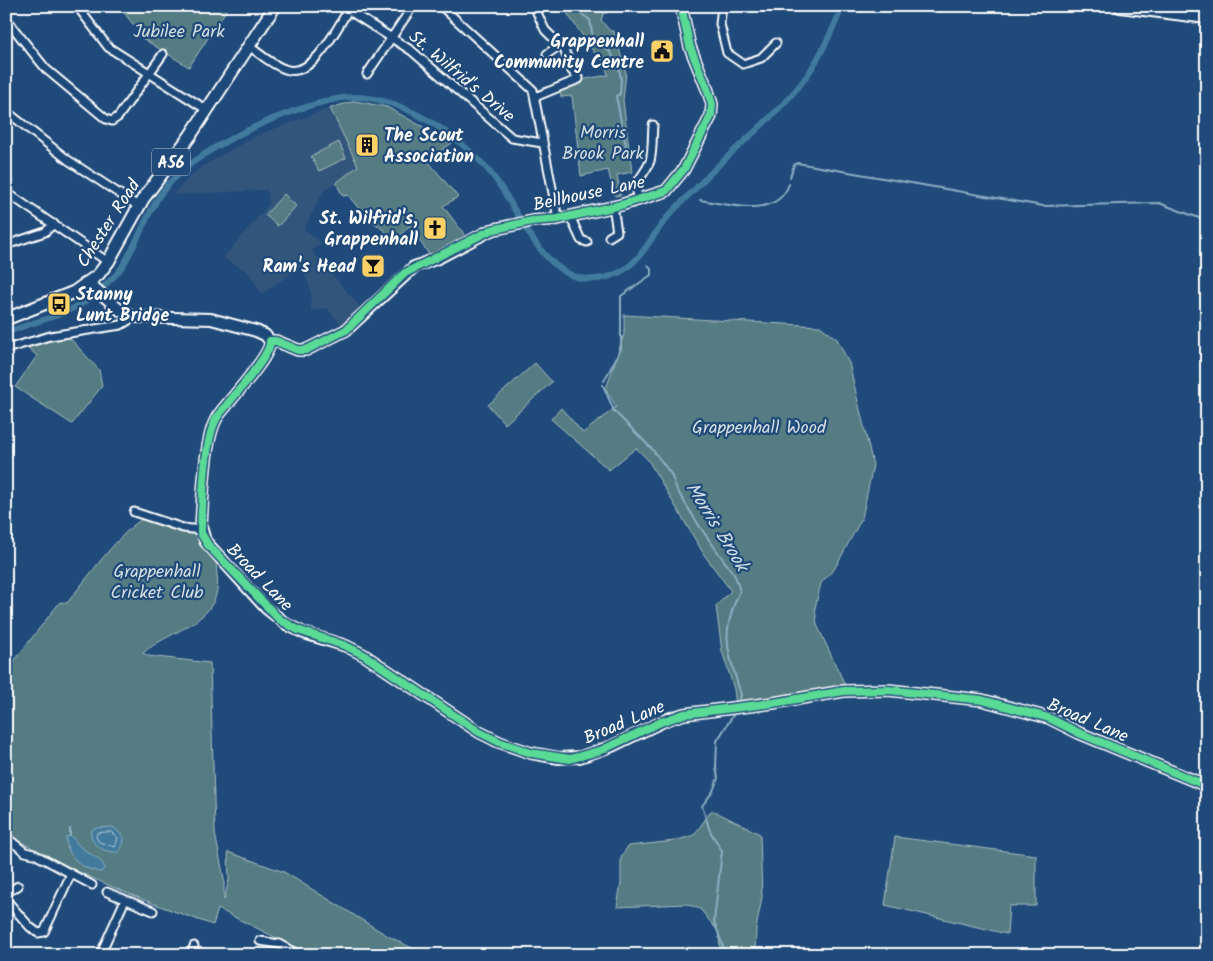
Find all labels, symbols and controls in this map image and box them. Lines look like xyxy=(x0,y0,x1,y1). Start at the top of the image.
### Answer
park label: Jubilee Park xyxy=(133,18,225,47)
street label: St. Wilfrid's Drive xyxy=(401,24,521,131)
place label: Grappenhall Community Centre xyxy=(494,28,644,78)
public building icon: Grappenhall Community Centre xyxy=(649,38,675,64)
park label: Morris Brook Park xyxy=(562,119,645,169)
place label: The Scout Association xyxy=(384,122,474,172)
building icon: The Scout Association xyxy=(354,132,380,158)
road number: A56 xyxy=(152,148,190,176)
street label: Bellhouse Lane xyxy=(531,168,648,220)
street label: Chester Road xyxy=(70,173,149,274)
place label: St. Wilfrid's, Grappenhall xyxy=(319,205,418,255)
church icon: St. Wilfrid's, Grappenhall xyxy=(422,215,448,241)
place label: Ram's Head xyxy=(263,253,356,282)
bar icon: Ram's Head xyxy=(360,253,386,279)
place label: Stanny Lunt Bridge xyxy=(76,281,169,331)
bus stop icon: Stanny Lunt Bridge xyxy=(46,291,72,317)
park label: Grappenhall Wood xyxy=(692,414,827,443)
water label: Morris Brook xyxy=(677,476,757,580)
street label: Broad Lane xyxy=(219,537,299,619)
park label: Grappenhall Cricket Club xyxy=(110,558,204,608)
street label: Broad Lane xyxy=(1042,691,1133,752)
street label: Broad Lane xyxy=(579,693,670,754)

